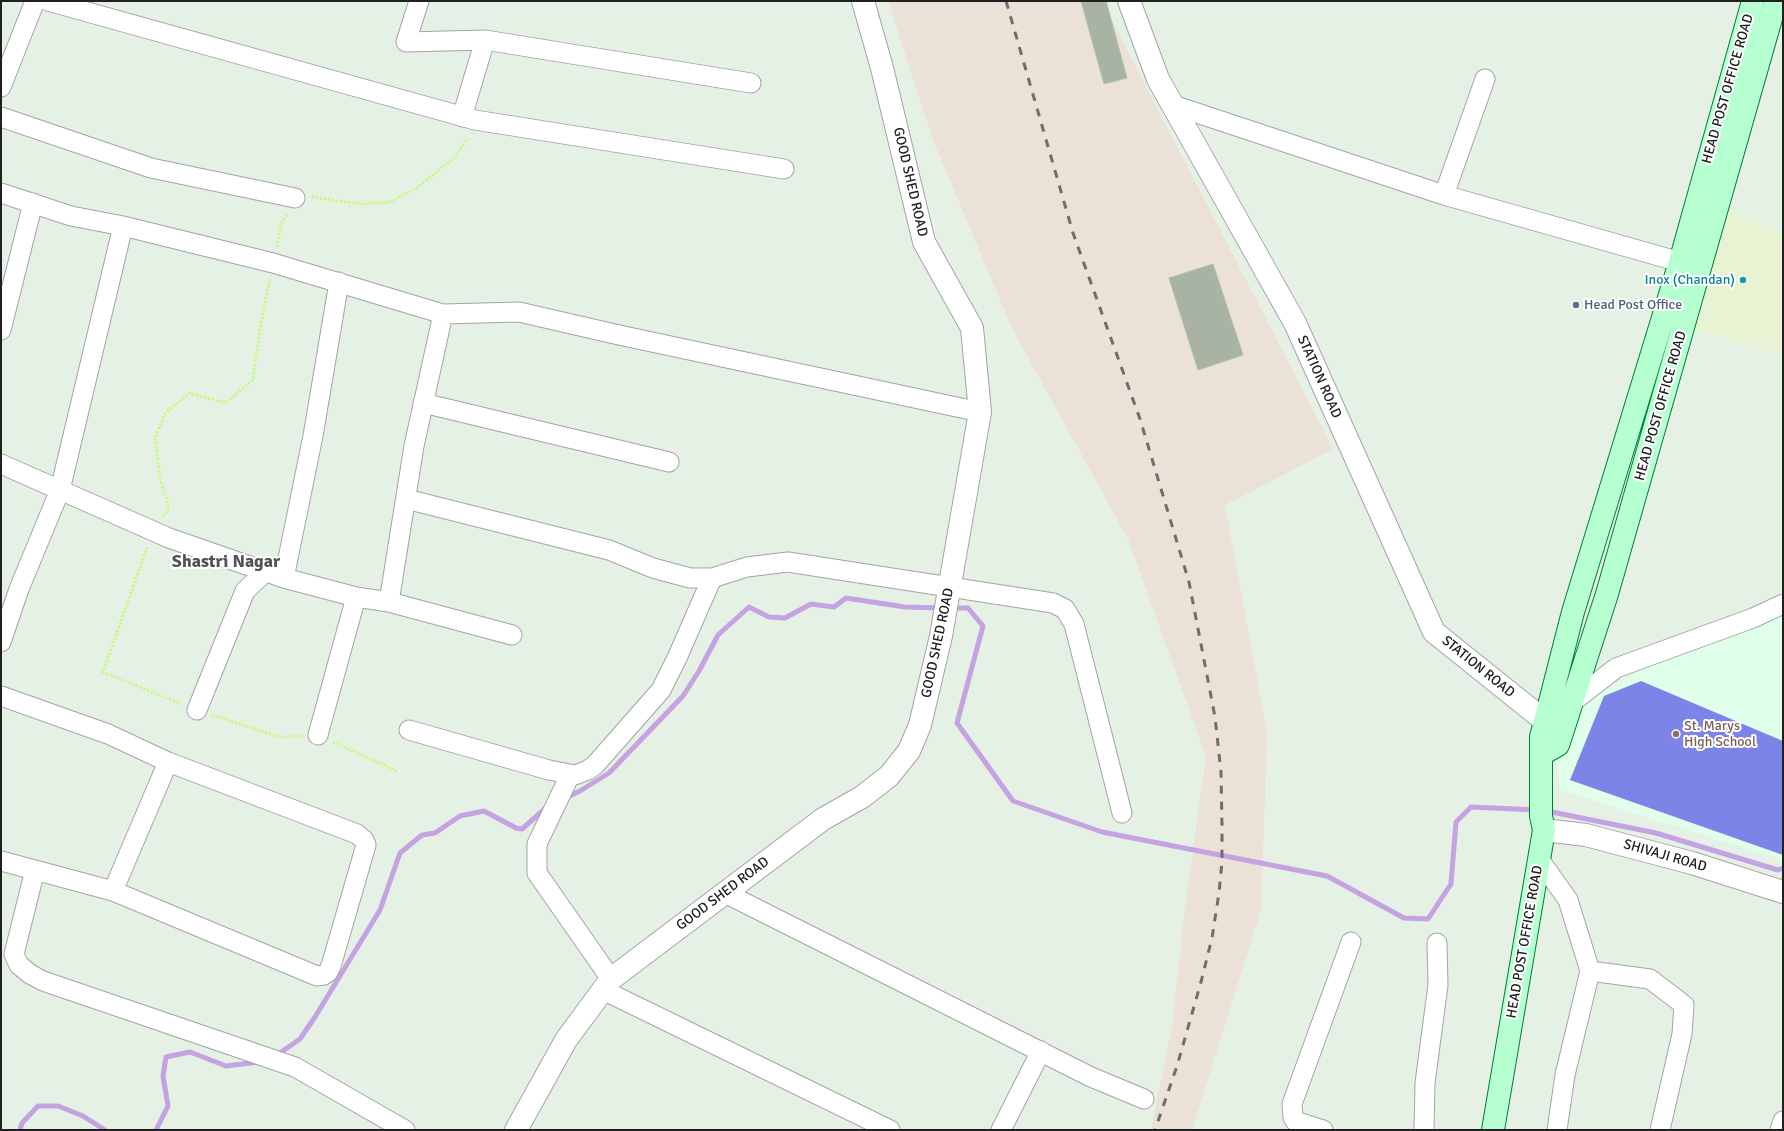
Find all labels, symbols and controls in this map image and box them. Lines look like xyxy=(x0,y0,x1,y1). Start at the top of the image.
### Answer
street label: HEAD POST OFFICE ROAD xyxy=(1699,12,1757,166)
street label: GOOD SHED ROAD xyxy=(889,126,931,238)
place label: Inox (Chandan) xyxy=(1644,272,1735,288)
marker: Inox (Chandan) xyxy=(1738,275,1748,285)
place label: Head Post Office xyxy=(1584,297,1682,313)
marker: Head Post Office xyxy=(1571,300,1581,310)
street label: HEAD POST OFFICE ROAD xyxy=(1632,329,1690,483)
street label: STATION ROAD xyxy=(1293,333,1345,421)
district label: Shastri Nagar xyxy=(172,551,280,573)
street label: GOOD SHED ROAD xyxy=(918,587,958,699)
street label: STATION ROAD xyxy=(1438,633,1518,701)
place label: St. Marys High School xyxy=(1684,718,1756,750)
marker: St. Marys High School xyxy=(1671,729,1681,739)
street label: SHIVAJI ROAD xyxy=(1621,836,1709,876)
street label: GOOD SHED ROAD xyxy=(673,854,773,934)
street label: HEAD POST OFFICE ROAD xyxy=(1503,864,1547,1020)

